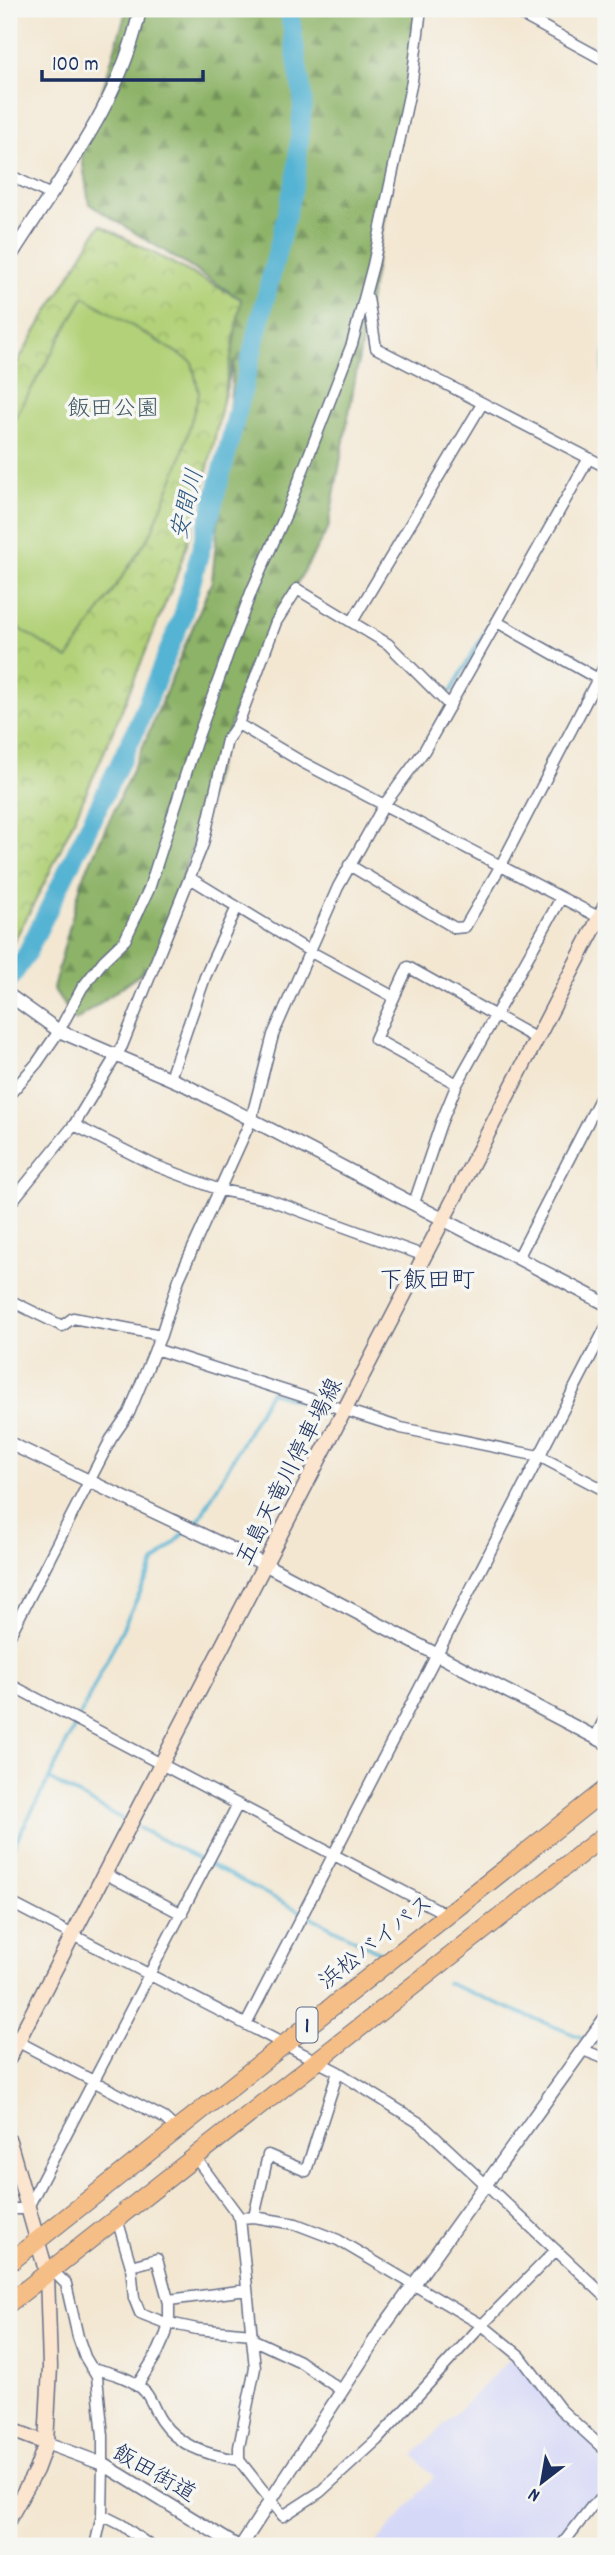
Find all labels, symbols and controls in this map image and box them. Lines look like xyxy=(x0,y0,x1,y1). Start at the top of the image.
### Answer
scale bar xyxy=(42,38,203,82)
text: 100 m xyxy=(52,51,99,81)
park label: 飯田公園 xyxy=(67,394,159,427)
water label: 安間川 xyxy=(164,466,214,544)
district label: 下飯田町 xyxy=(379,1265,475,1299)
street label: 五島天竜川停車場線 xyxy=(229,1373,353,1572)
street label: 浜松バイパス xyxy=(313,1888,442,1999)
road number: 1 xyxy=(296,2008,318,2042)
street label: 飯田街道 xyxy=(105,2438,201,2512)
north arrow xyxy=(506,2446,576,2516)
text: N xyxy=(524,2480,546,2508)

